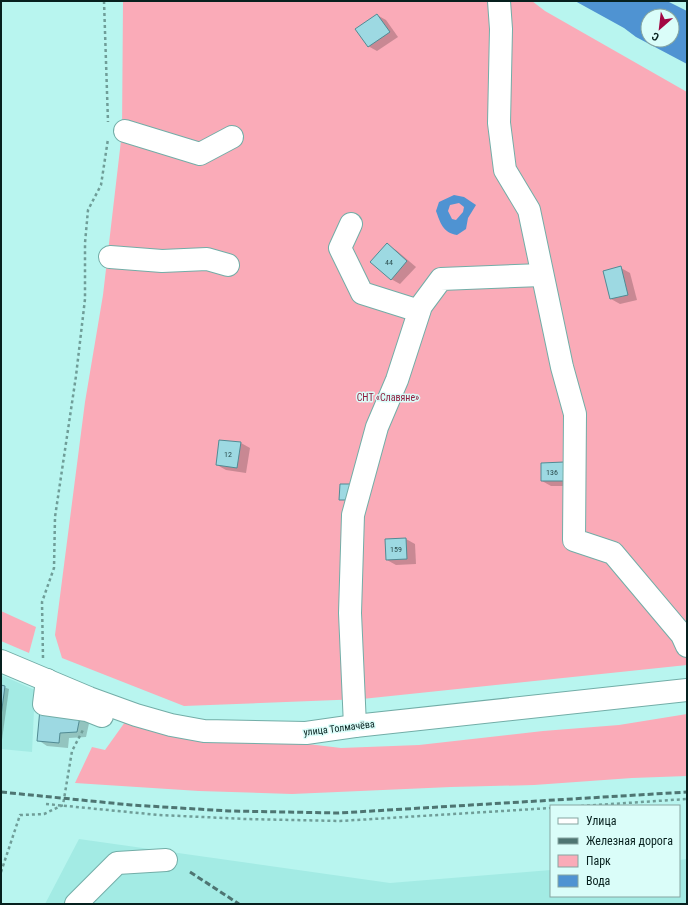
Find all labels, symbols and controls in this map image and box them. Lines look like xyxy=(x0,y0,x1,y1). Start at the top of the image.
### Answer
north arrow xyxy=(640,8,680,48)
text: С xyxy=(650,29,661,44)
house number: 44 xyxy=(385,258,393,267)
park label: СНТ «Славяне» xyxy=(357,392,419,403)
house number: 12 xyxy=(224,450,232,459)
house number: 136 xyxy=(546,468,558,477)
house number: 159 xyxy=(390,545,402,554)
street label: улица Толмачёва xyxy=(303,718,375,738)
legend xyxy=(550,805,680,897)
text: Улица xyxy=(586,814,617,828)
text: Железная дорога xyxy=(586,834,673,848)
text: Парк xyxy=(586,854,611,868)
text: Вода xyxy=(586,874,611,888)

